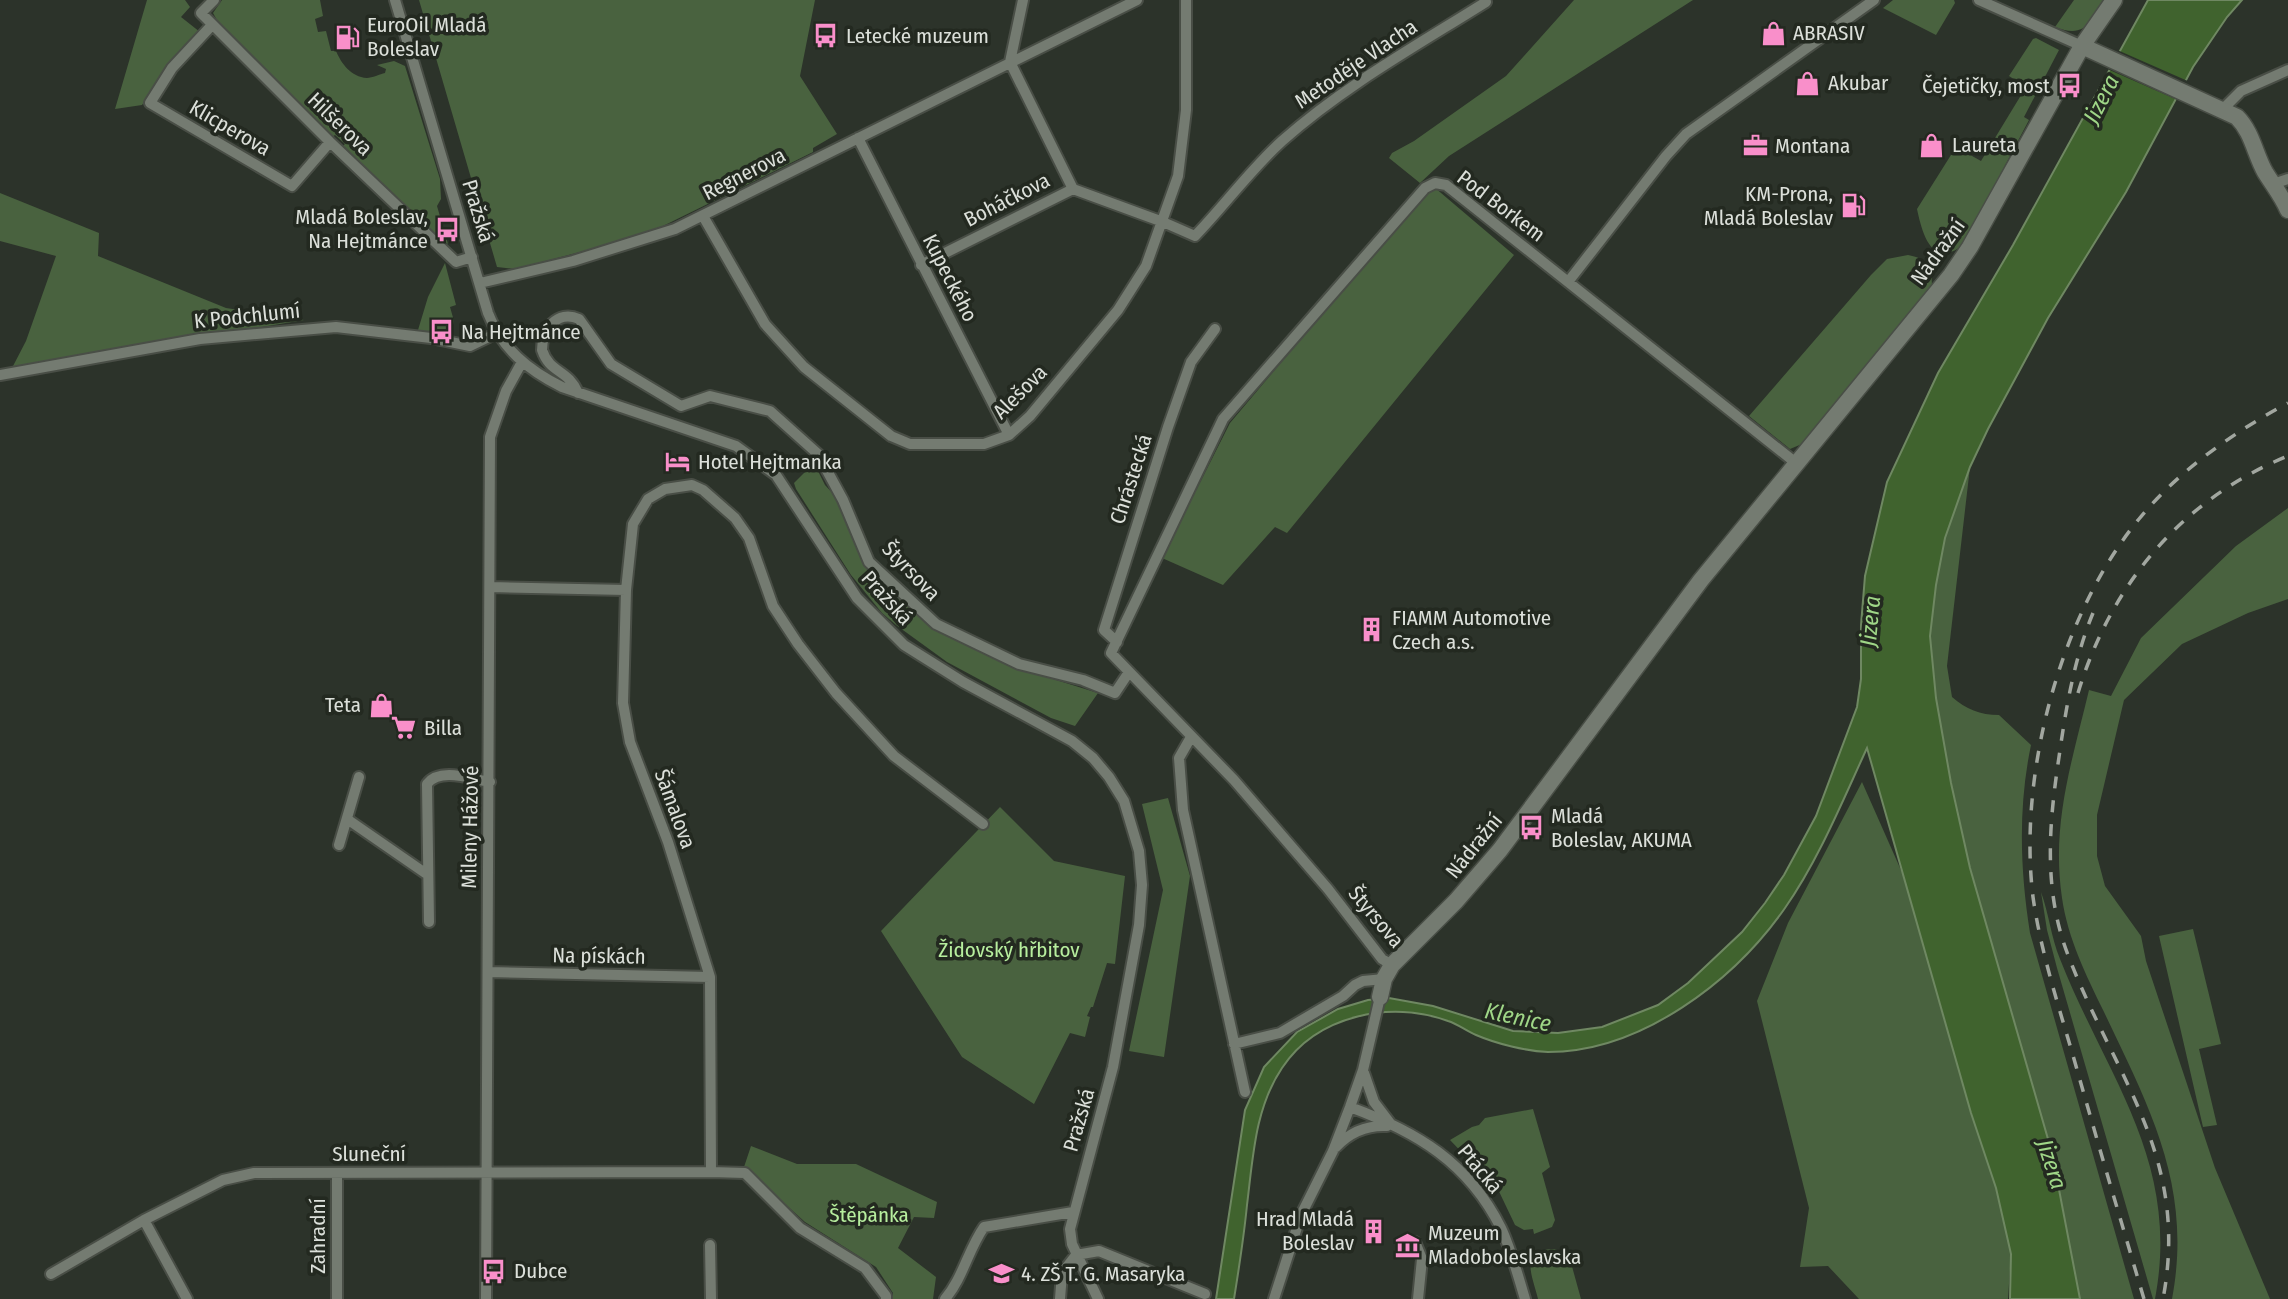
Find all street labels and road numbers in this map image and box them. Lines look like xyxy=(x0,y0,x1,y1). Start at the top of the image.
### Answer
street label: Metoděje Vlacha xyxy=(1290,14,1422,114)
street label: Hilšerova xyxy=(302,87,378,161)
street label: Klicperova xyxy=(185,94,275,162)
street label: Regnerova xyxy=(698,142,790,206)
street label: Pod Borkem xyxy=(1452,164,1550,248)
street label: Boháčkova xyxy=(960,167,1054,233)
street label: Pražská xyxy=(456,176,500,246)
street label: Nádražní xyxy=(1905,214,1971,290)
street label: Kupeckého xyxy=(917,230,983,326)
street label: K Podchlumí xyxy=(193,297,301,335)
street label: Alešova xyxy=(987,359,1053,425)
street label: Chrástecká xyxy=(1104,431,1158,527)
street label: Štyrsova xyxy=(876,536,946,606)
street label: Pražská xyxy=(856,565,918,631)
street label: Mileny Hážové xyxy=(456,765,484,889)
street label: Šámalova xyxy=(649,766,701,852)
street label: Nádražní xyxy=(1440,808,1508,884)
street label: Štyrsova xyxy=(1343,881,1409,953)
street label: Na pískách xyxy=(552,942,646,970)
street label: Pražská xyxy=(1058,1085,1100,1155)
street label: Ptácká xyxy=(1452,1139,1508,1199)
street label: Sluneční xyxy=(332,1141,406,1167)
street label: Zahradní xyxy=(305,1198,331,1274)

